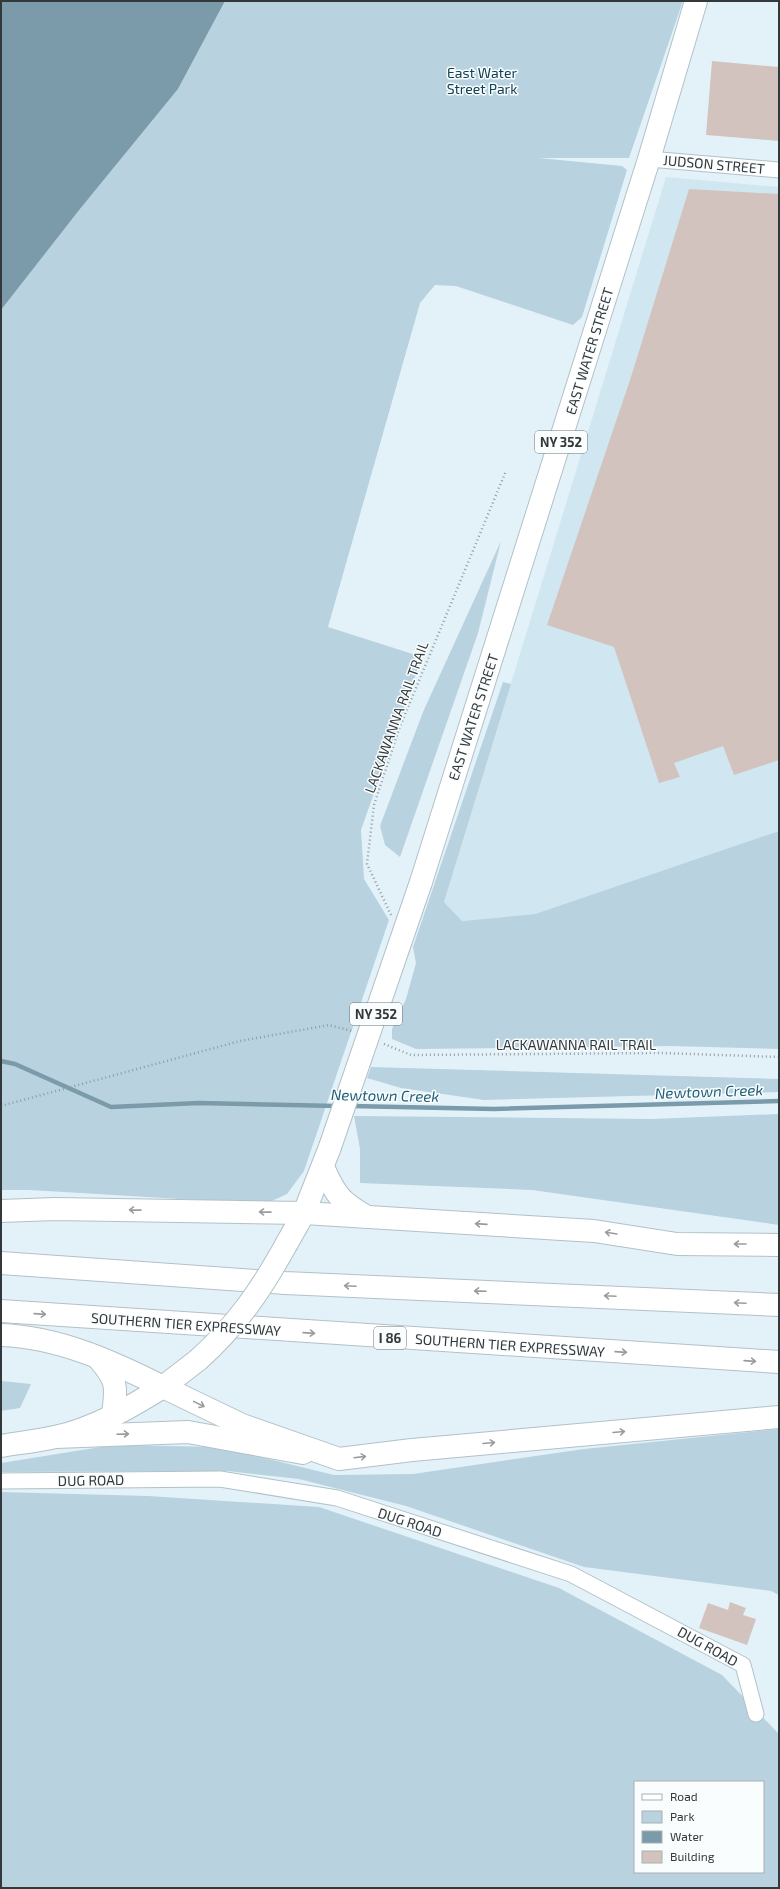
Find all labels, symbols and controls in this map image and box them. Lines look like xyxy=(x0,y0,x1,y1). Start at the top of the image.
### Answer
park label: East Water Street Park xyxy=(447,64,517,97)
street label: JUDSON STREET xyxy=(662,151,766,177)
street label: EAST WATER STREET xyxy=(562,285,616,417)
road number: NY 352 xyxy=(535,431,587,453)
street label: LACKAWANNA RAIL TRAIL xyxy=(361,639,431,795)
street label: EAST WATER STREET xyxy=(444,652,502,782)
road number: NY 352 xyxy=(350,1003,402,1025)
street label: LACKAWANNA RAIL TRAIL xyxy=(496,1036,656,1053)
water label: Newtown Creek xyxy=(655,1080,764,1102)
water label: Newtown Creek xyxy=(331,1085,440,1105)
one-way arrow xyxy=(129,1206,142,1214)
one-way arrow xyxy=(259,1209,272,1216)
one-way arrow xyxy=(475,1220,488,1227)
one-way arrow xyxy=(605,1229,618,1237)
one-way arrow xyxy=(734,1240,747,1248)
one-way arrow xyxy=(344,1282,357,1289)
one-way arrow xyxy=(474,1287,487,1295)
one-way arrow xyxy=(604,1293,617,1300)
one-way arrow xyxy=(734,1299,747,1307)
street label: SOUTHERN TIER EXPRESSWAY xyxy=(90,1309,282,1339)
one-way arrow xyxy=(33,1311,46,1318)
road number: I 86 xyxy=(374,1327,406,1349)
one-way arrow xyxy=(302,1329,315,1336)
street label: SOUTHERN TIER EXPRESSWAY xyxy=(414,1330,606,1360)
one-way arrow xyxy=(614,1349,627,1356)
one-way arrow xyxy=(743,1357,756,1364)
one-way arrow xyxy=(192,1401,204,1408)
one-way arrow xyxy=(612,1428,625,1436)
one-way arrow xyxy=(116,1431,129,1438)
one-way arrow xyxy=(482,1440,495,1447)
one-way arrow xyxy=(353,1453,366,1461)
street label: DUG ROAD xyxy=(58,1471,124,1489)
street label: DUG ROAD xyxy=(376,1504,444,1540)
street label: DUG ROAD xyxy=(675,1622,741,1670)
legend xyxy=(634,1781,764,1873)
text: Road xyxy=(670,1789,698,1803)
text: Park xyxy=(670,1809,695,1823)
text: Water xyxy=(670,1829,704,1843)
text: Building xyxy=(670,1849,715,1863)

